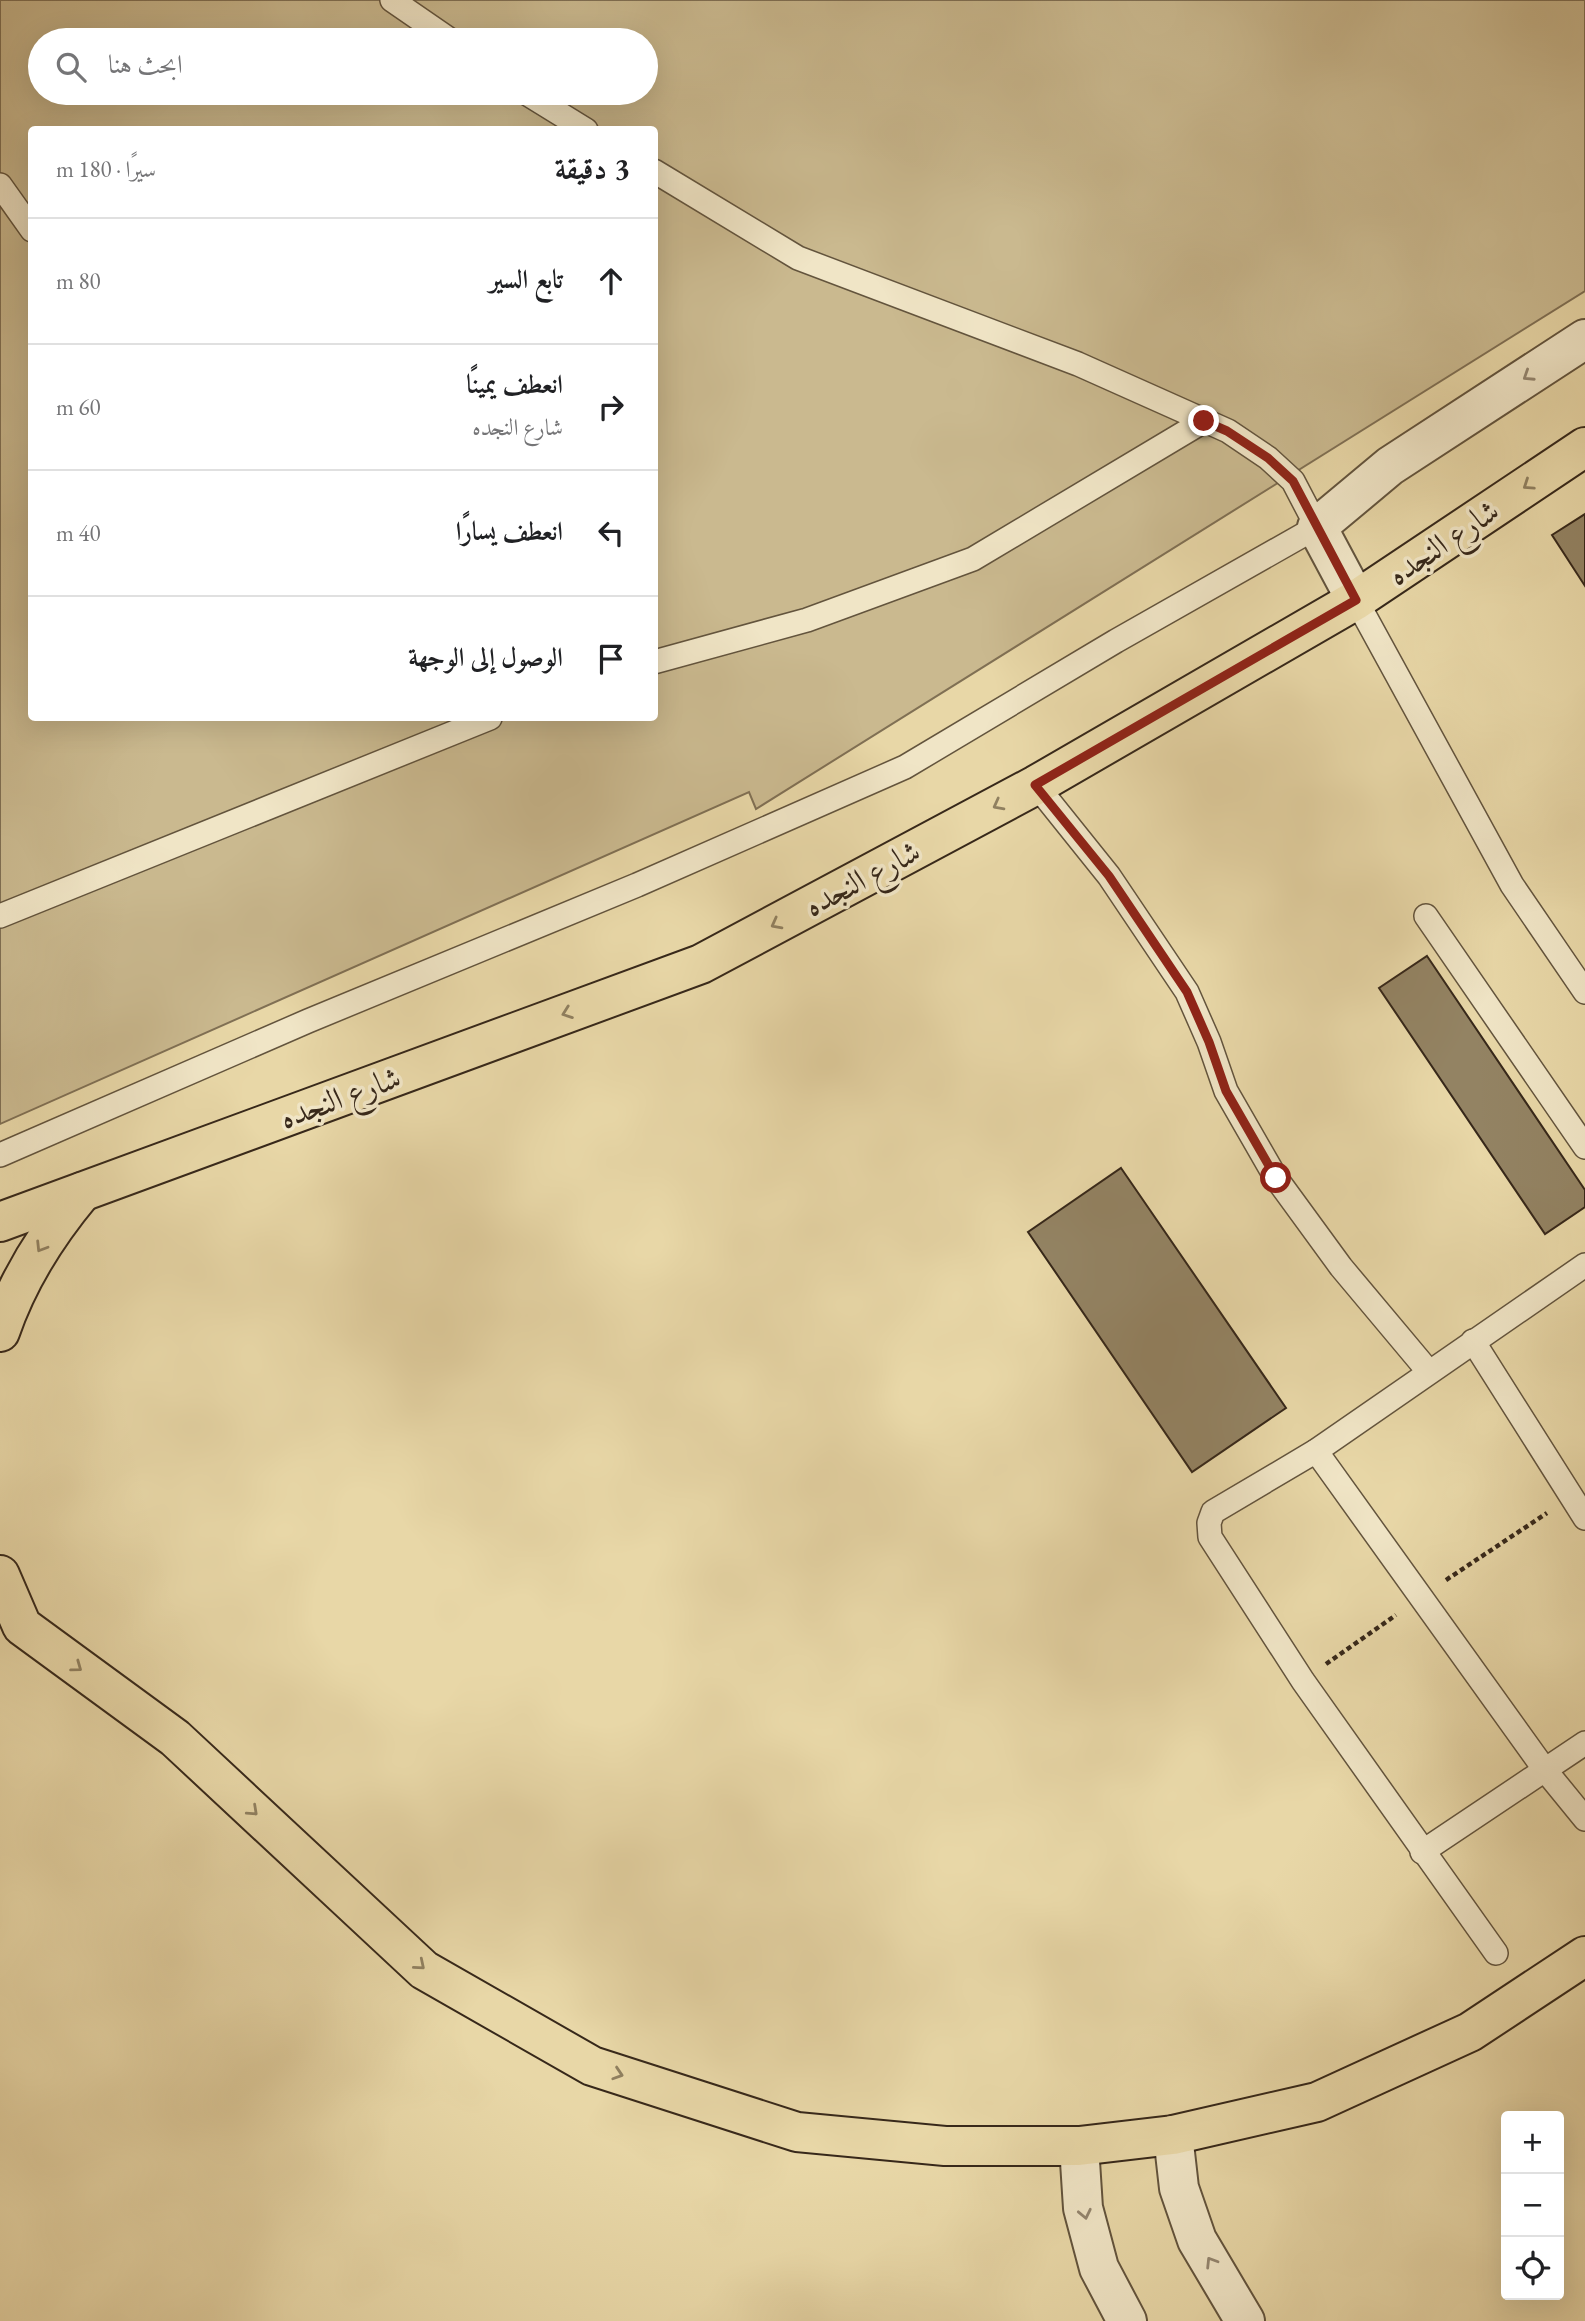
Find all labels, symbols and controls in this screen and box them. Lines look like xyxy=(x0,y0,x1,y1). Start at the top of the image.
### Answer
search box xyxy=(28,28,658,105)
text: ابحث هنا xyxy=(108,47,183,81)
icon: search xyxy=(52,48,90,86)
text: 3 دقيقة xyxy=(555,149,630,188)
text: سيرًا · 180 m xyxy=(56,154,156,184)
text: تابع السير xyxy=(489,262,563,296)
icon: ahead xyxy=(592,262,630,300)
text: 80 m xyxy=(56,266,101,296)
text: انعطف يمينًا xyxy=(466,367,563,401)
one-way arrow xyxy=(1523,368,1536,380)
icon: right xyxy=(592,388,630,426)
text: 60 m xyxy=(56,392,101,422)
route end xyxy=(1188,405,1219,436)
text: شارع النجده xyxy=(472,412,563,442)
one-way arrow xyxy=(1523,477,1536,489)
street label: شارع النجده xyxy=(1379,489,1510,600)
text: انعطف يسارًا xyxy=(456,514,563,548)
icon: left xyxy=(592,514,630,552)
text: 40 m xyxy=(56,518,101,548)
text: الوصول إلى الوجهة xyxy=(408,640,563,674)
icon: arrive xyxy=(592,640,630,678)
one-way arrow xyxy=(993,797,1005,810)
street label: شارع النجده xyxy=(796,830,930,931)
one-way arrow xyxy=(771,916,783,929)
one-way arrow xyxy=(562,1005,574,1019)
street label: شارع النجده xyxy=(273,1056,409,1144)
route start xyxy=(1260,1162,1291,1193)
one-way arrow xyxy=(36,1239,49,1252)
one-way arrow xyxy=(69,1658,82,1671)
one-way arrow xyxy=(245,1802,258,1815)
one-way arrow xyxy=(411,1957,424,1969)
one-way arrow xyxy=(612,2066,624,2080)
map controls xyxy=(1501,2111,1564,2300)
button: + xyxy=(1501,2111,1564,2174)
button: − xyxy=(1501,2174,1564,2237)
one-way arrow xyxy=(1077,2208,1092,2220)
button: locate xyxy=(1501,2237,1564,2300)
one-way arrow xyxy=(1207,2256,1220,2269)

